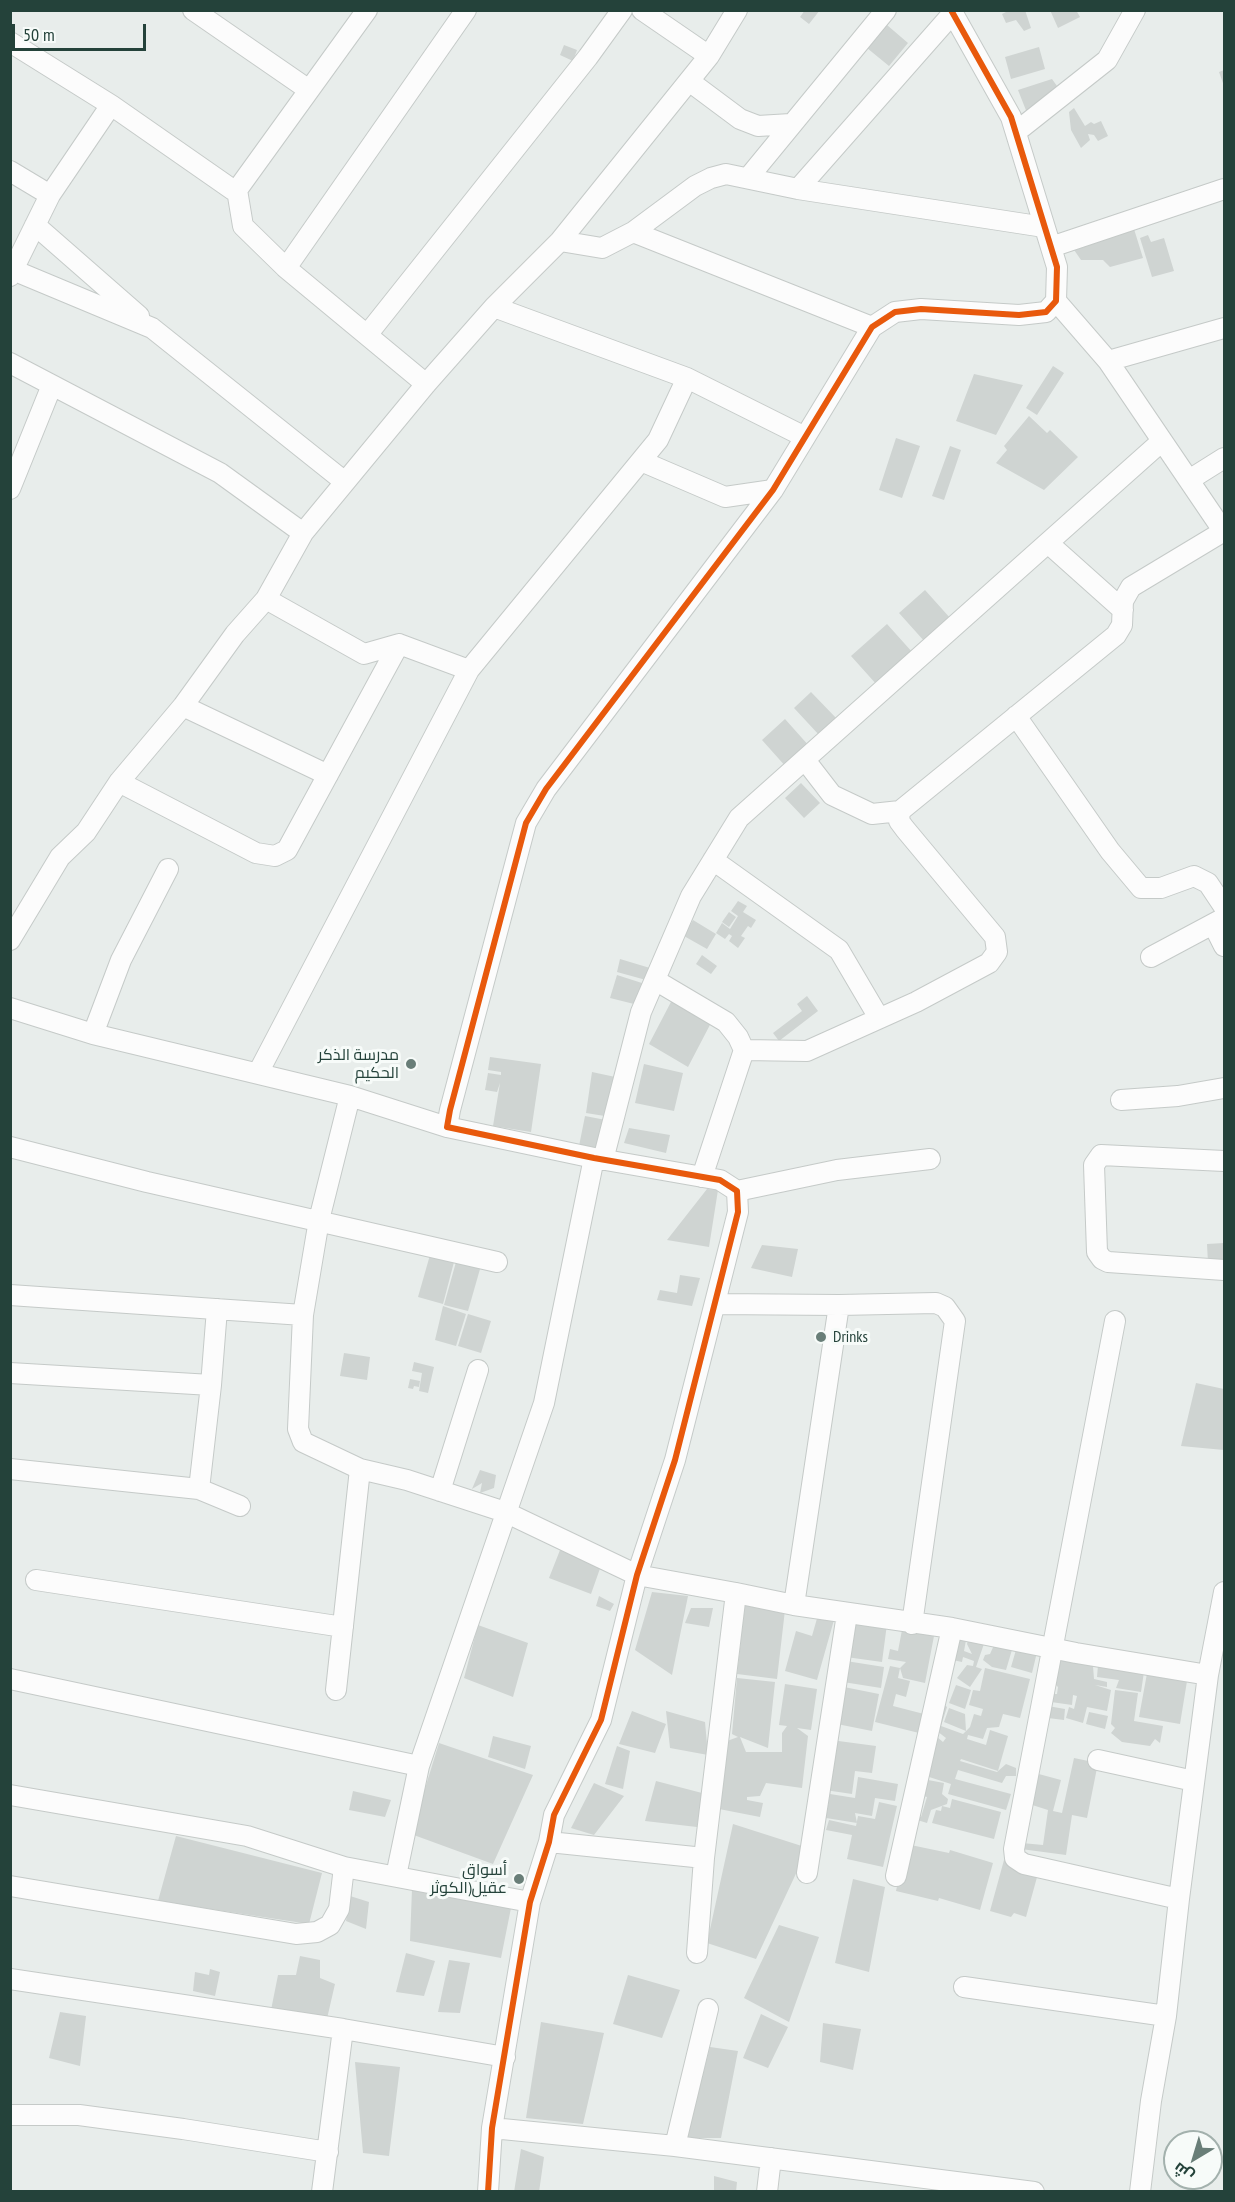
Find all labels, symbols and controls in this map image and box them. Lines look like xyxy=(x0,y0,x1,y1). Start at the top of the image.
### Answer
scale bar xyxy=(15,12,148,50)
text: 50 m xyxy=(23,23,55,46)
place label: مدرسة الذكر الحكيم xyxy=(318,1045,399,1083)
marker: مدرسة الذكر الحكيم xyxy=(404,1057,418,1071)
place label: Drinks xyxy=(833,1327,868,1347)
marker: Drinks xyxy=(814,1330,828,1344)
place label: أسواق عقيل(الكوثر xyxy=(430,1860,507,1898)
marker: أسواق عقيل(الكوثر xyxy=(512,1872,526,1886)
north arrow xyxy=(1163,2130,1223,2190)
text: ش xyxy=(1169,2158,1197,2187)

